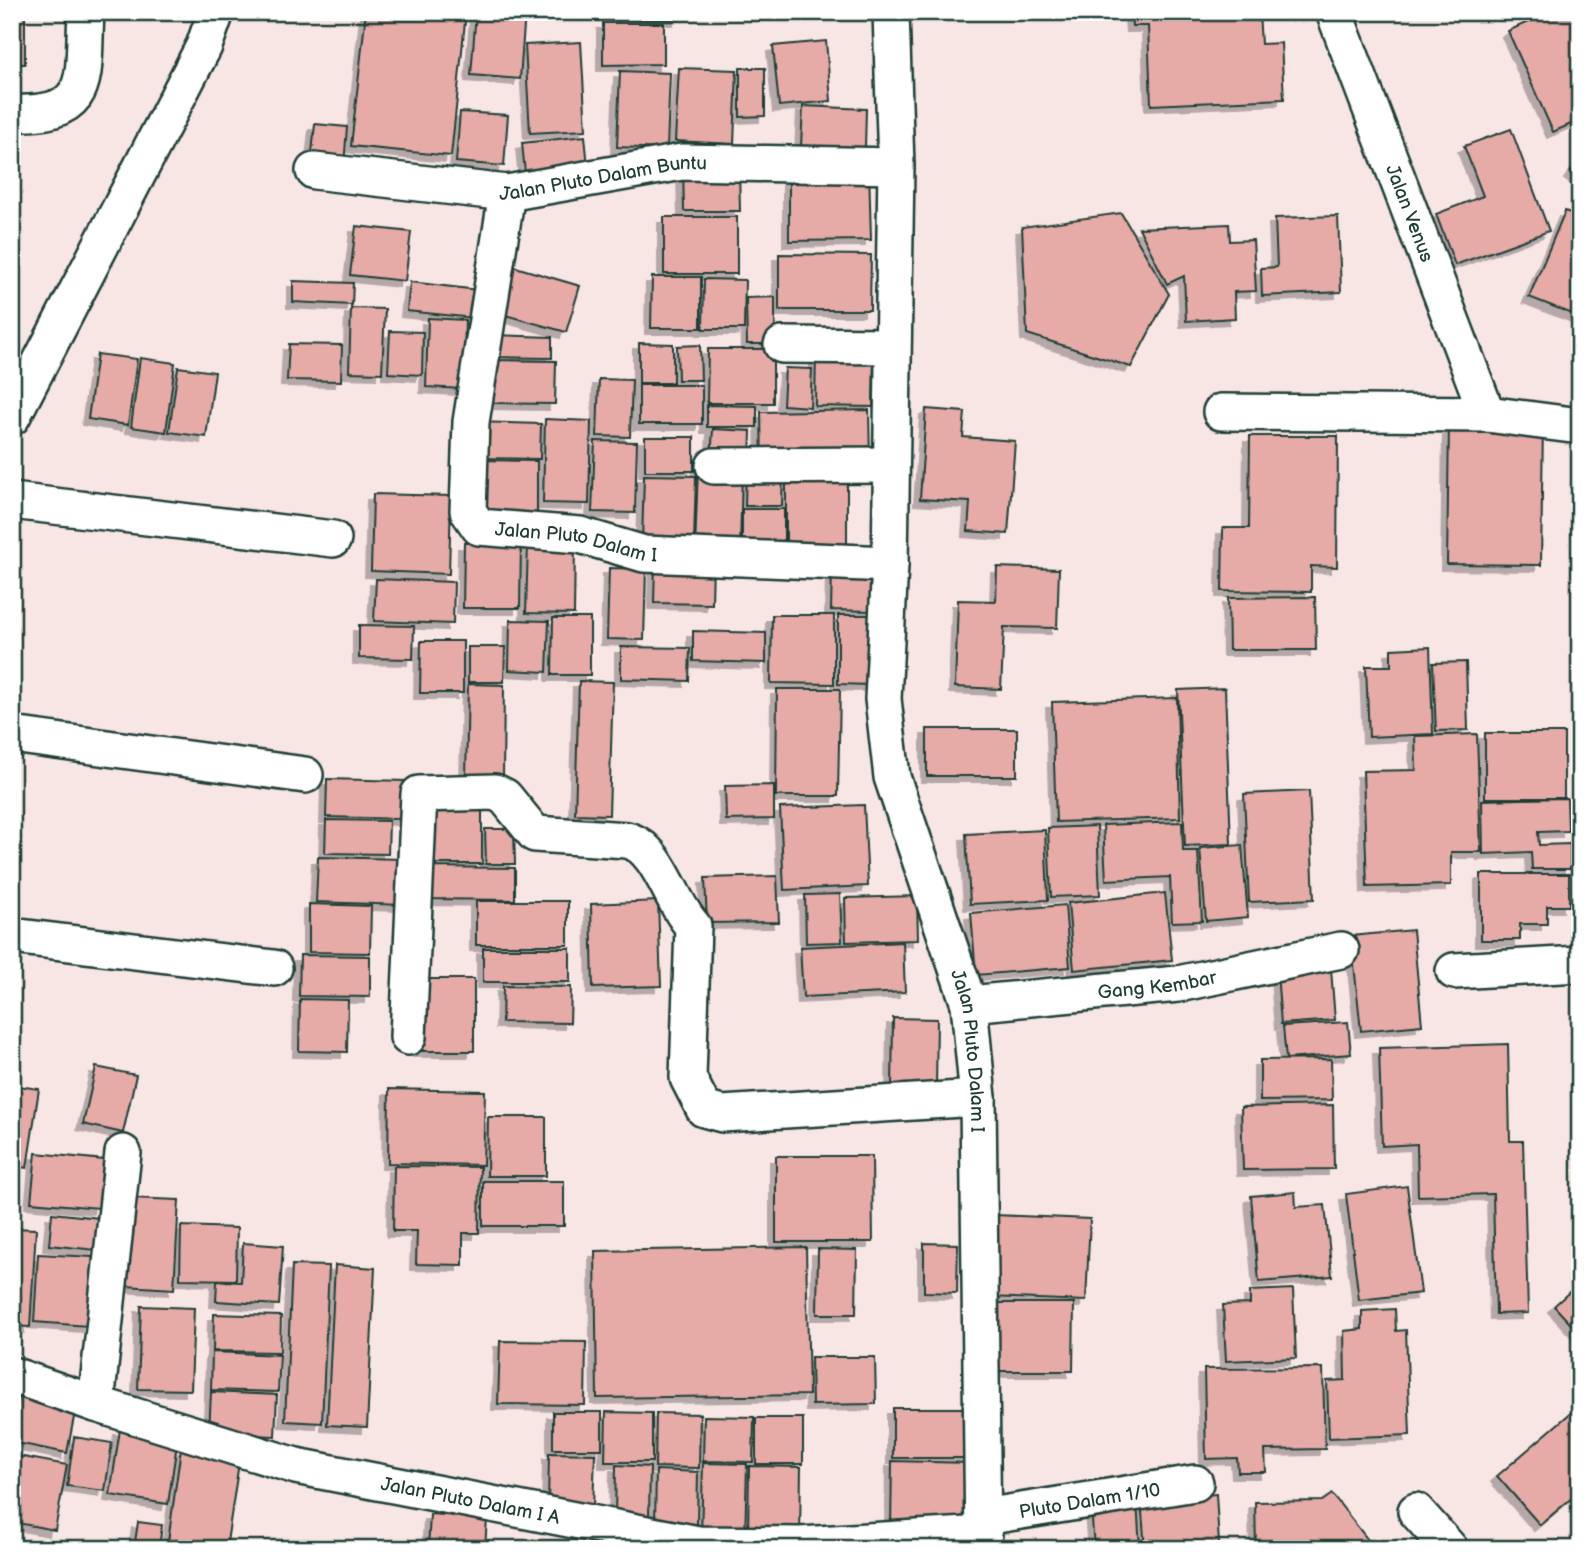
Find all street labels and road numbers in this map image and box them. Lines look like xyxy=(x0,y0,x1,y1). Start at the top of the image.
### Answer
street label: Jalan Pluto Dalam Buntu xyxy=(498,152,707,206)
street label: Jalan Venus xyxy=(1380,161,1438,266)
street label: Jalan Pluto Dalam I xyxy=(494,518,658,568)
street label: Gang Kembar xyxy=(1097,966,1220,1005)
street label: Jalan Pluto Dalam I xyxy=(945,967,988,1133)
street label: Jalan Pluto Dalam I A xyxy=(379,1473,562,1530)
street label: Pluto Dalam 1/10 xyxy=(1018,1479,1162,1524)

